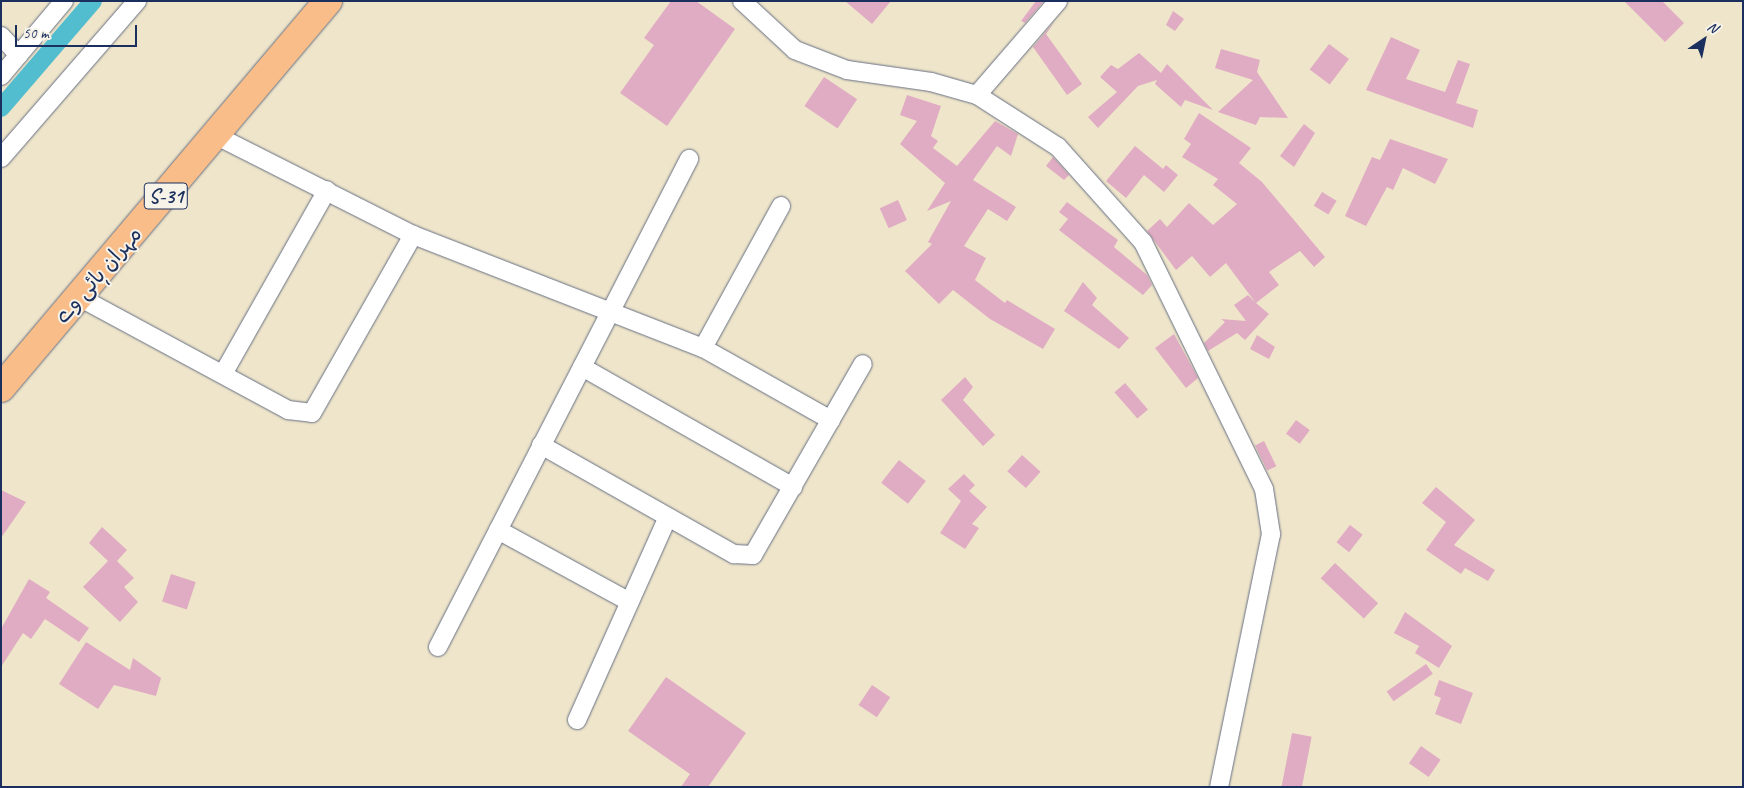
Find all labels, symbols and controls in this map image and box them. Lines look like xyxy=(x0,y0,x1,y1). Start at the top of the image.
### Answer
scale bar xyxy=(18,15,140,47)
north arrow xyxy=(1679,15,1729,65)
text: N xyxy=(1704,18,1721,37)
text: 50 m xyxy=(23,24,49,43)
road number: S-31 xyxy=(144,178,188,214)
street label: مہران ہائی وے xyxy=(49,221,147,329)

